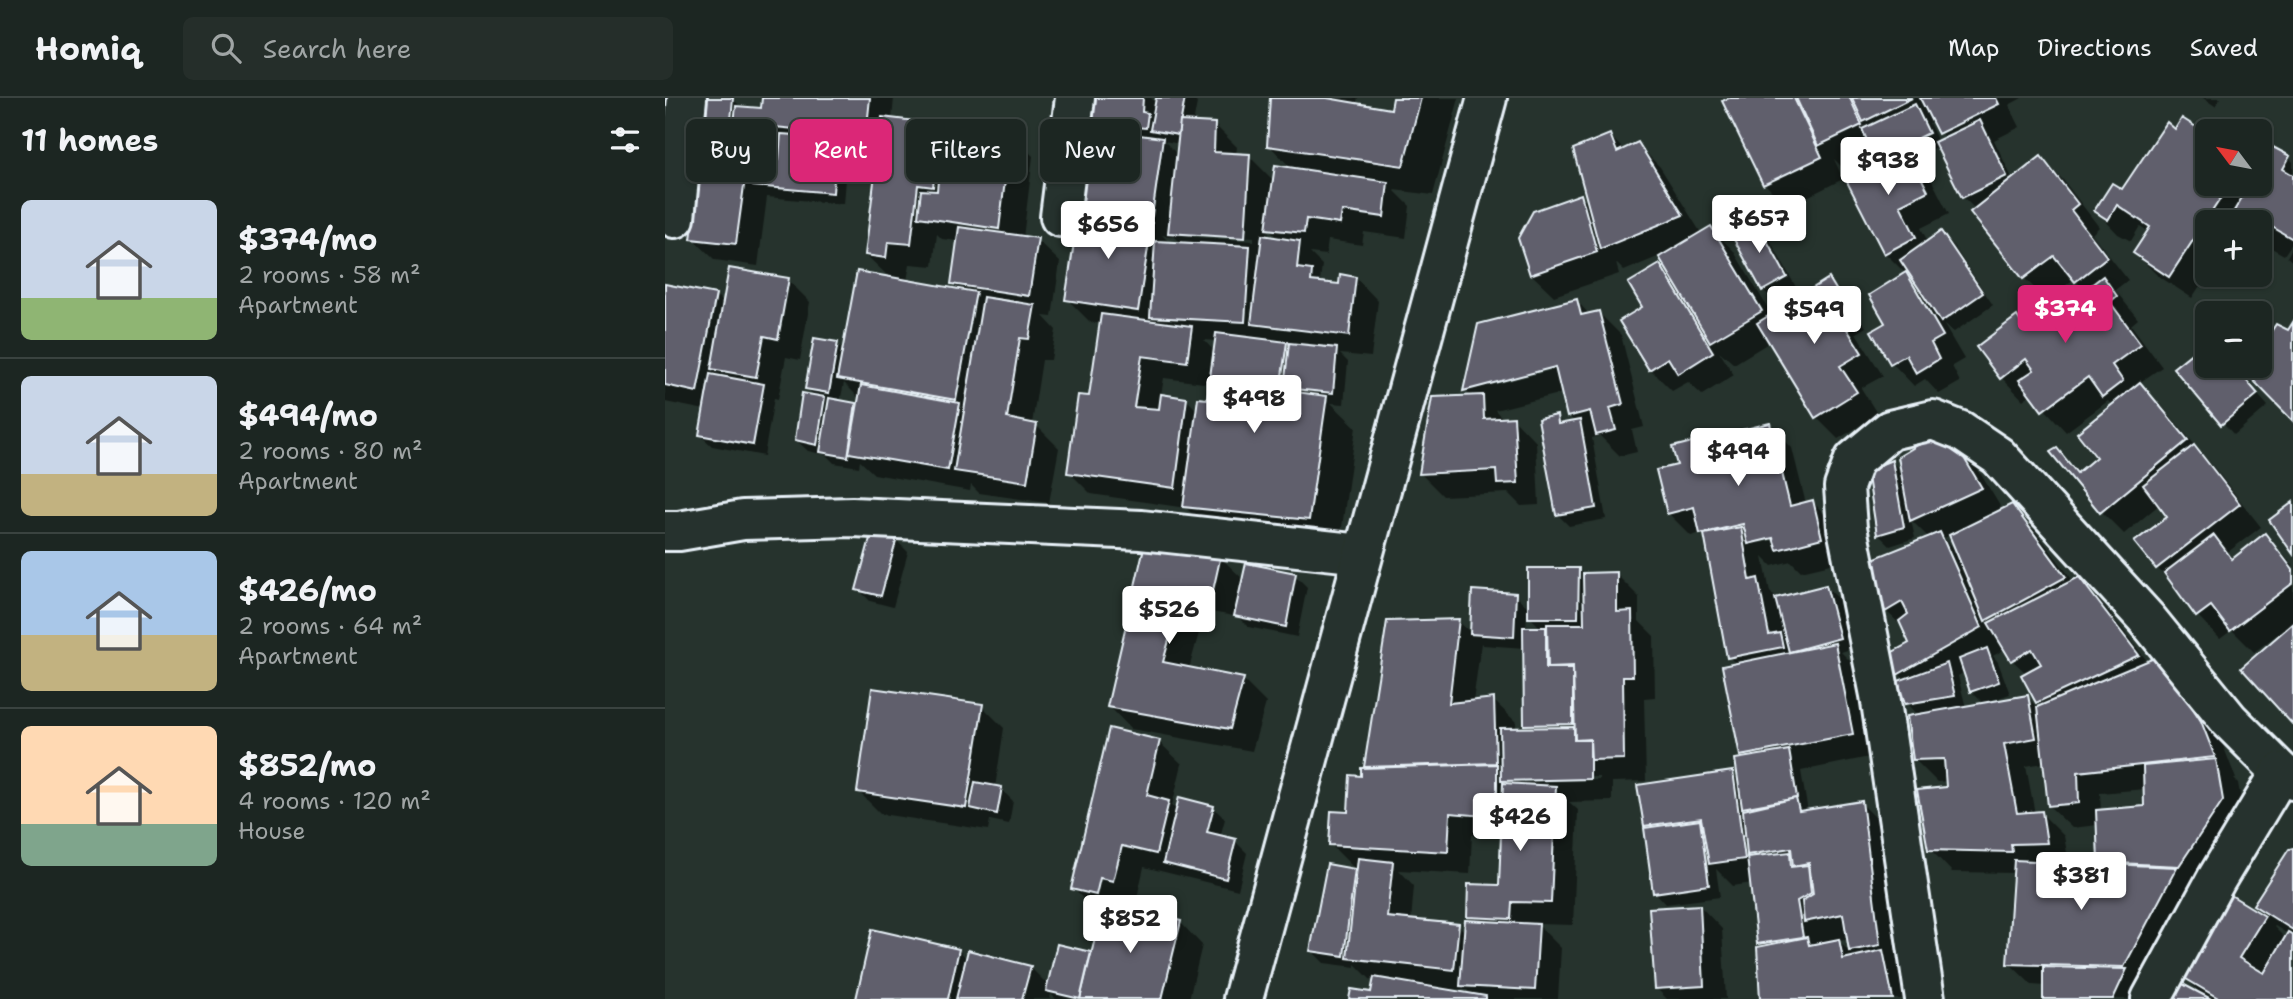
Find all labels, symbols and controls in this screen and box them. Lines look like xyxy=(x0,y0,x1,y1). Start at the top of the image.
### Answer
search box xyxy=(183,17,673,80)
text: Homiq xyxy=(35,26,141,71)
icon: search xyxy=(207,29,245,67)
text: Search here xyxy=(263,31,411,66)
text: Map xyxy=(1948,32,1999,64)
text: Directions xyxy=(2037,32,2152,64)
text: Saved xyxy=(2190,32,2258,64)
chip: Buy xyxy=(686,119,776,182)
chip: Rent xyxy=(790,119,892,182)
chip: Filters xyxy=(906,119,1026,182)
chip: New xyxy=(1040,119,1140,182)
north arrow xyxy=(2195,119,2271,196)
map controls xyxy=(2195,119,2272,378)
text: 11 homes xyxy=(21,120,158,161)
icon: filters xyxy=(606,121,644,159)
pin: $938 xyxy=(1847,138,1929,197)
text: $938 xyxy=(1857,145,1919,175)
pin: $657 xyxy=(1718,195,1800,255)
pin: $656 xyxy=(1067,202,1149,261)
text: $657 xyxy=(1728,203,1790,233)
text: $656 xyxy=(1077,209,1139,239)
button: + xyxy=(2195,210,2272,287)
text: $374/mo xyxy=(238,219,377,260)
icon: home xyxy=(77,228,161,312)
text: 2 rooms · 58 m² xyxy=(238,260,421,290)
pin: $549 xyxy=(1773,286,1855,346)
pin: $374 xyxy=(2024,286,2106,345)
text: Apartment xyxy=(238,290,358,320)
text: $374 xyxy=(2034,293,2096,323)
text: $549 xyxy=(1783,294,1845,324)
button: − xyxy=(2195,301,2272,378)
pin: $498 xyxy=(1213,376,1295,435)
text: $498 xyxy=(1222,383,1286,413)
text: $494/mo xyxy=(238,395,378,436)
icon: home xyxy=(77,404,161,488)
pin: $494 xyxy=(1697,428,1779,488)
text: 2 rooms · 80 m² xyxy=(238,436,423,466)
text: $494 xyxy=(1706,436,1770,466)
text: Apartment xyxy=(238,466,358,496)
text: $426/mo xyxy=(238,570,377,611)
icon: home xyxy=(77,579,161,663)
pin: $526 xyxy=(1128,587,1210,646)
text: $526 xyxy=(1138,594,1200,624)
text: 2 rooms · 64 m² xyxy=(238,611,422,641)
text: Apartment xyxy=(238,641,358,671)
text: $852/mo xyxy=(238,745,377,786)
icon: home xyxy=(77,754,161,838)
text: 4 rooms · 120 m² xyxy=(238,786,431,816)
pin: $426 xyxy=(1479,794,1561,853)
text: $426 xyxy=(1489,801,1551,831)
text: House xyxy=(238,816,306,846)
pin: $381 xyxy=(2040,852,2122,912)
text: $381 xyxy=(2052,860,2110,890)
pin: $852 xyxy=(1089,896,1171,955)
text: $852 xyxy=(1099,903,1161,933)

